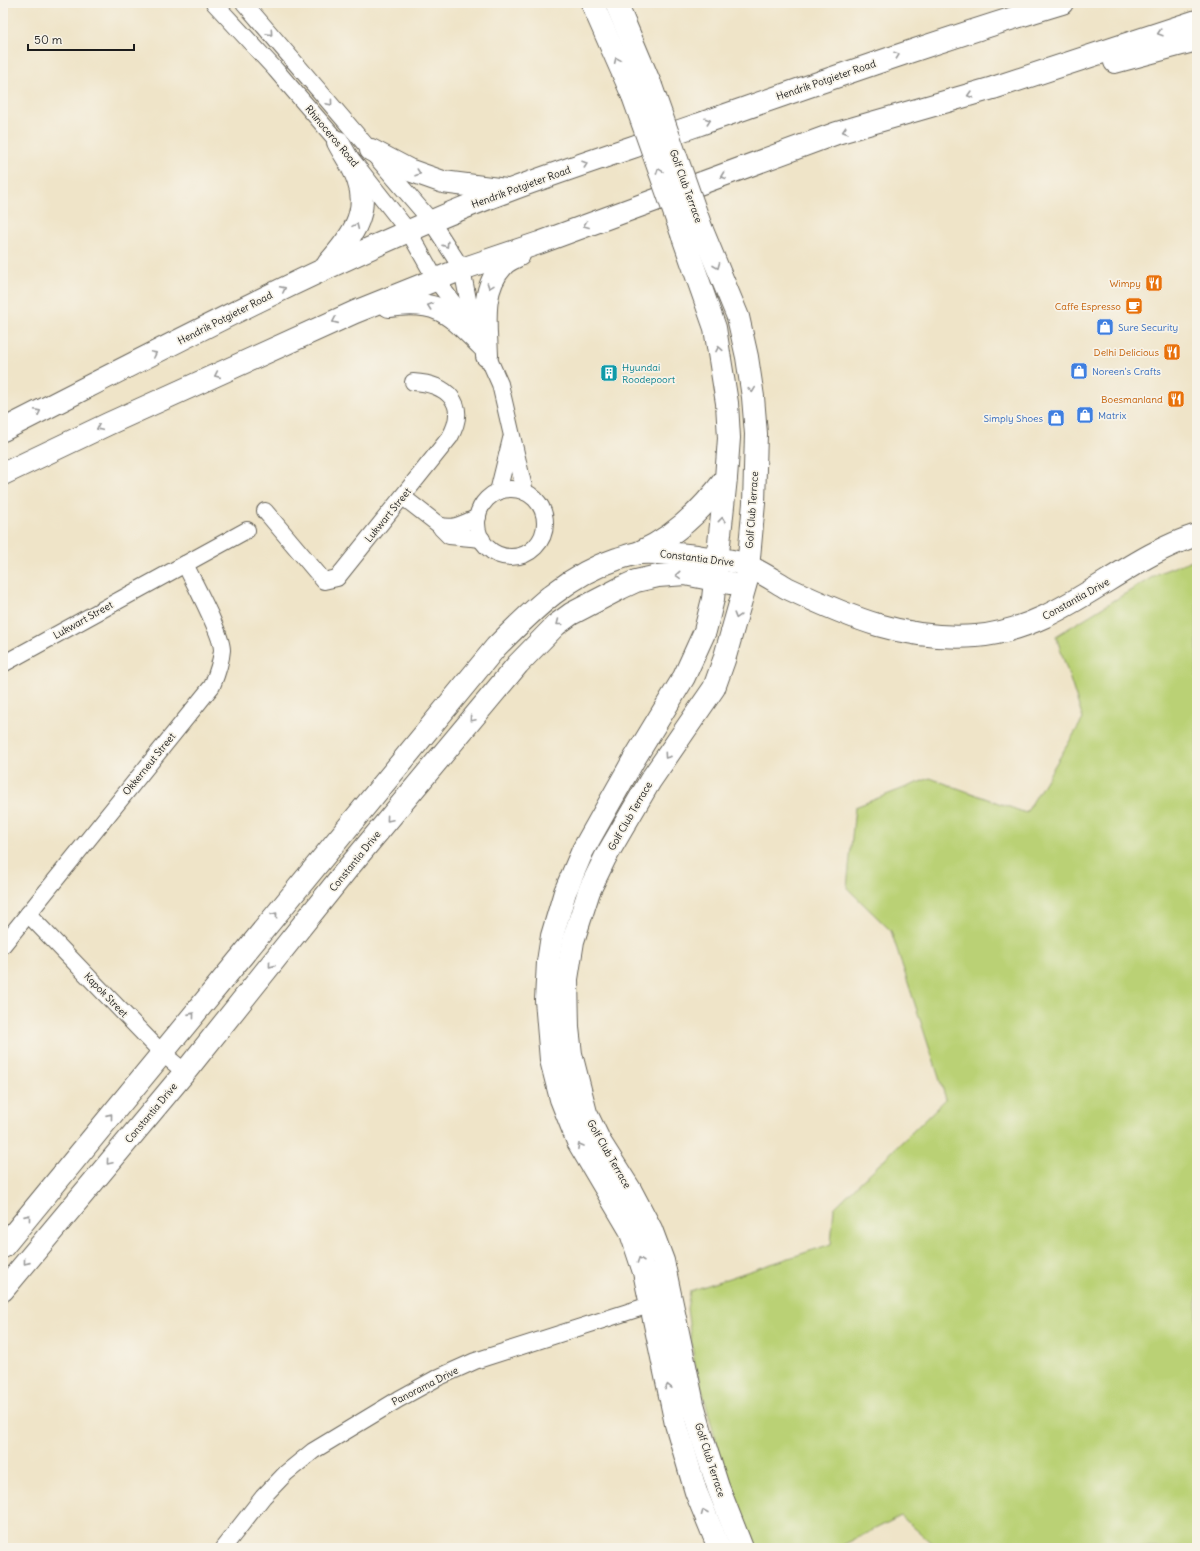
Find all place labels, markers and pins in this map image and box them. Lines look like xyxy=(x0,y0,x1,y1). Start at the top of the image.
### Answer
restaurant icon: Wimpy xyxy=(1144,273,1164,293)
place label: Wimpy xyxy=(1110,277,1141,290)
cafe icon: Caffe Espresso xyxy=(1124,296,1144,316)
place label: Caffe Espresso xyxy=(1055,300,1121,313)
shop icon: Sure Security xyxy=(1095,317,1115,337)
place label: Sure Security xyxy=(1118,321,1178,334)
restaurant icon: Delhi Delicious xyxy=(1162,342,1182,362)
place label: Delhi Delicious xyxy=(1094,346,1159,359)
place label: Hyundai Roodepoort xyxy=(622,361,676,386)
shop icon: Noreen's Crafts xyxy=(1069,361,1089,381)
building icon: Hyundai Roodepoort xyxy=(599,363,619,383)
place label: Noreen's Crafts xyxy=(1092,365,1161,378)
restaurant icon: Boesmanland xyxy=(1166,389,1186,409)
place label: Boesmanland xyxy=(1101,393,1163,406)
shop icon: Matrix xyxy=(1075,405,1095,425)
shop icon: Simply Shoes xyxy=(1046,408,1066,428)
place label: Matrix xyxy=(1098,409,1126,422)
place label: Simply Shoes xyxy=(984,412,1043,425)

